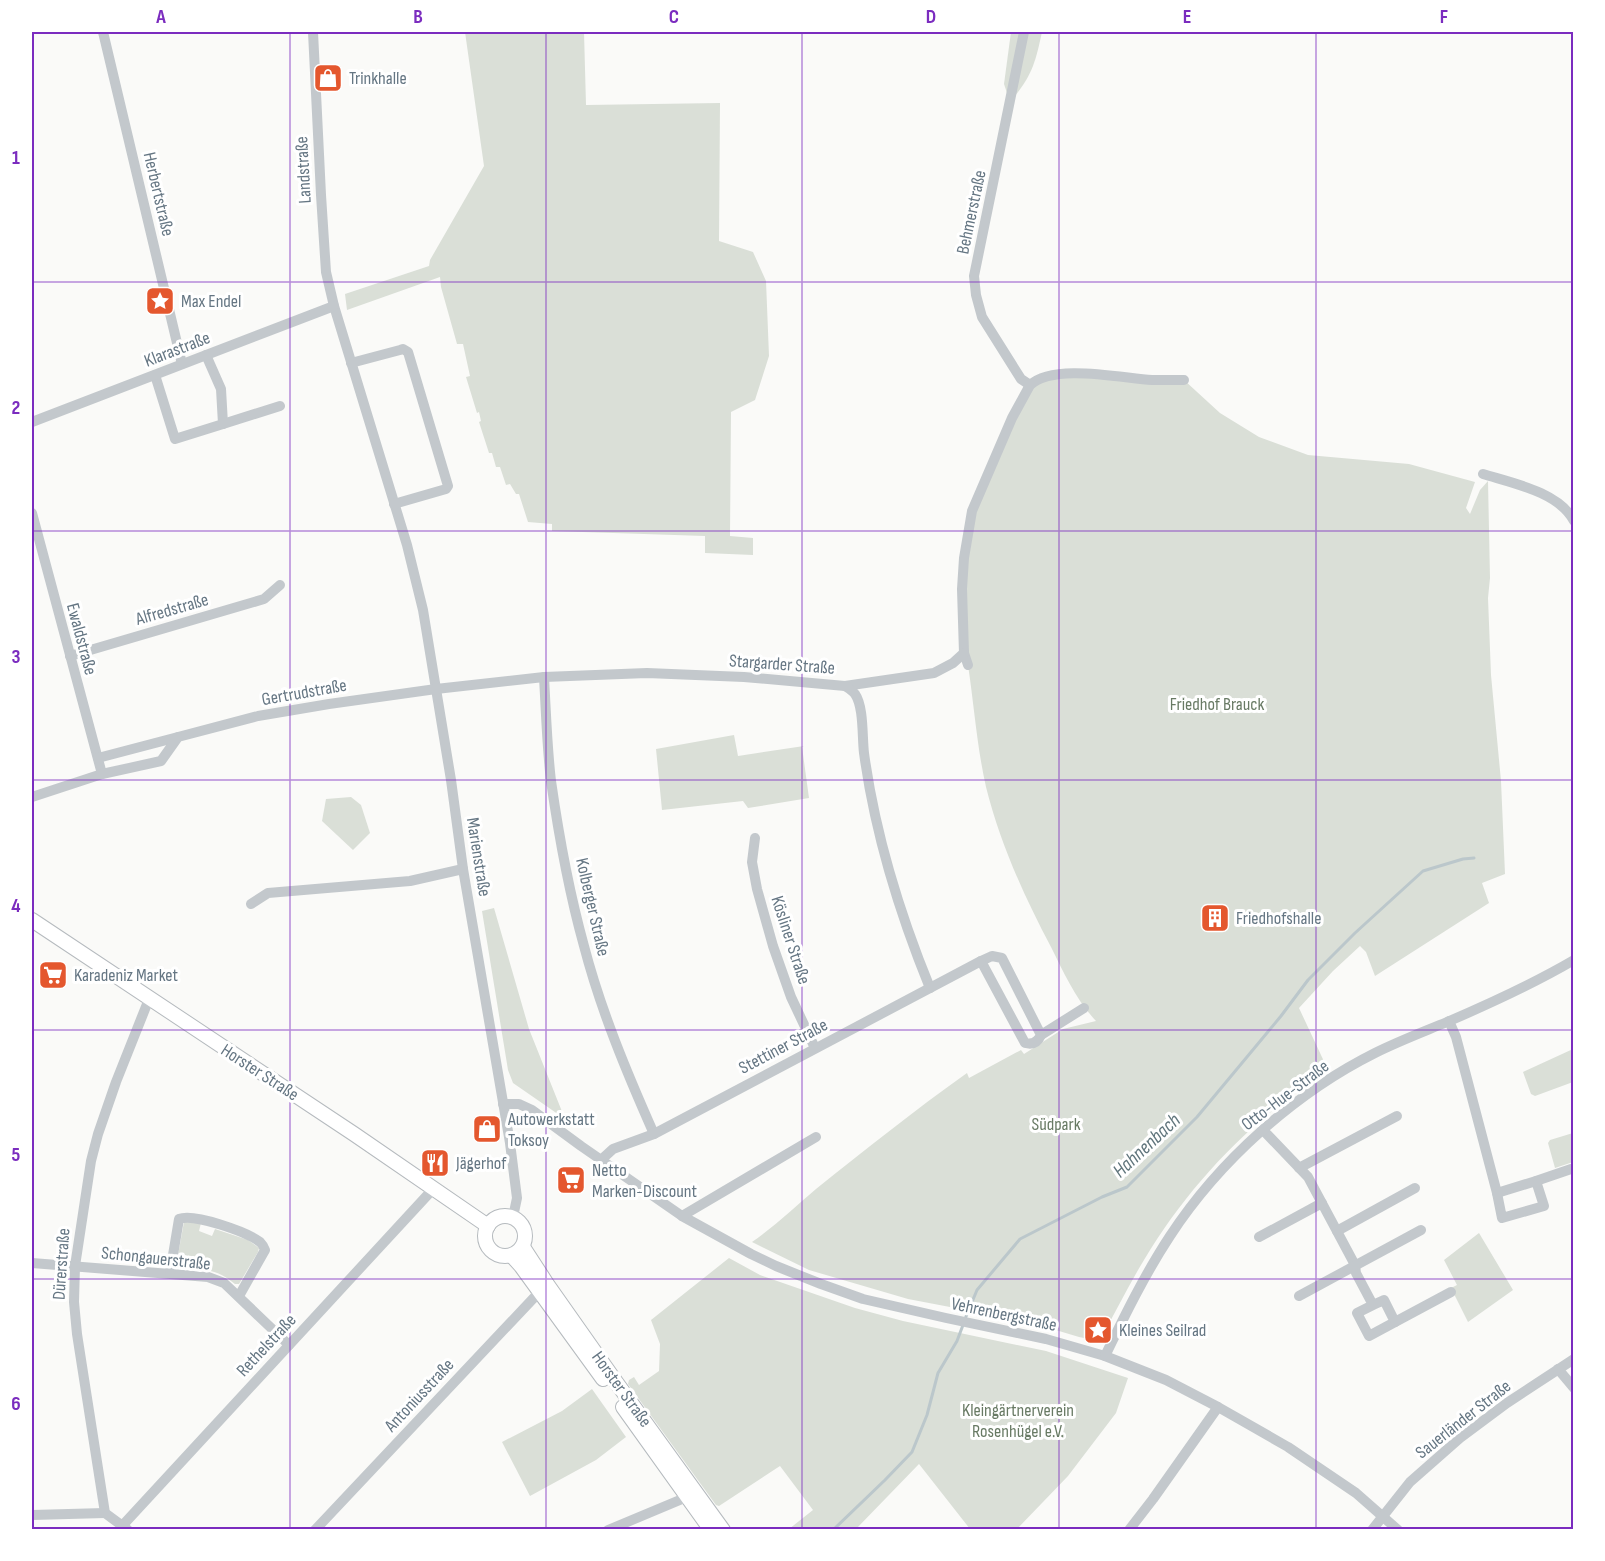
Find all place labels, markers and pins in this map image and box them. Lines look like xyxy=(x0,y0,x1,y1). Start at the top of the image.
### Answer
shop icon: Trinkhalle xyxy=(312,62,344,94)
place label: Trinkhalle xyxy=(349,68,407,89)
place icon: Max Endel xyxy=(144,285,176,317)
place label: Max Endel xyxy=(181,291,241,312)
building icon: Friedhofshalle xyxy=(1199,902,1231,934)
place label: Friedhofshalle xyxy=(1236,908,1321,929)
supermarket icon: Karadeniz Market xyxy=(37,959,69,991)
place label: Karadeniz Market xyxy=(74,965,178,986)
place label: Autowerkstatt Toksoy xyxy=(507,1109,595,1151)
shop icon: Autowerkstatt Toksoy xyxy=(471,1113,503,1145)
restaurant icon: Jägerhof xyxy=(419,1147,451,1179)
place label: Jägerhof xyxy=(455,1153,507,1174)
place label: Netto Marken-Discount xyxy=(592,1160,698,1202)
supermarket icon: Netto Marken-Discount xyxy=(555,1164,587,1196)
place icon: Kleines Seilrad xyxy=(1082,1314,1114,1346)
place label: Kleines Seilrad xyxy=(1119,1320,1206,1341)

